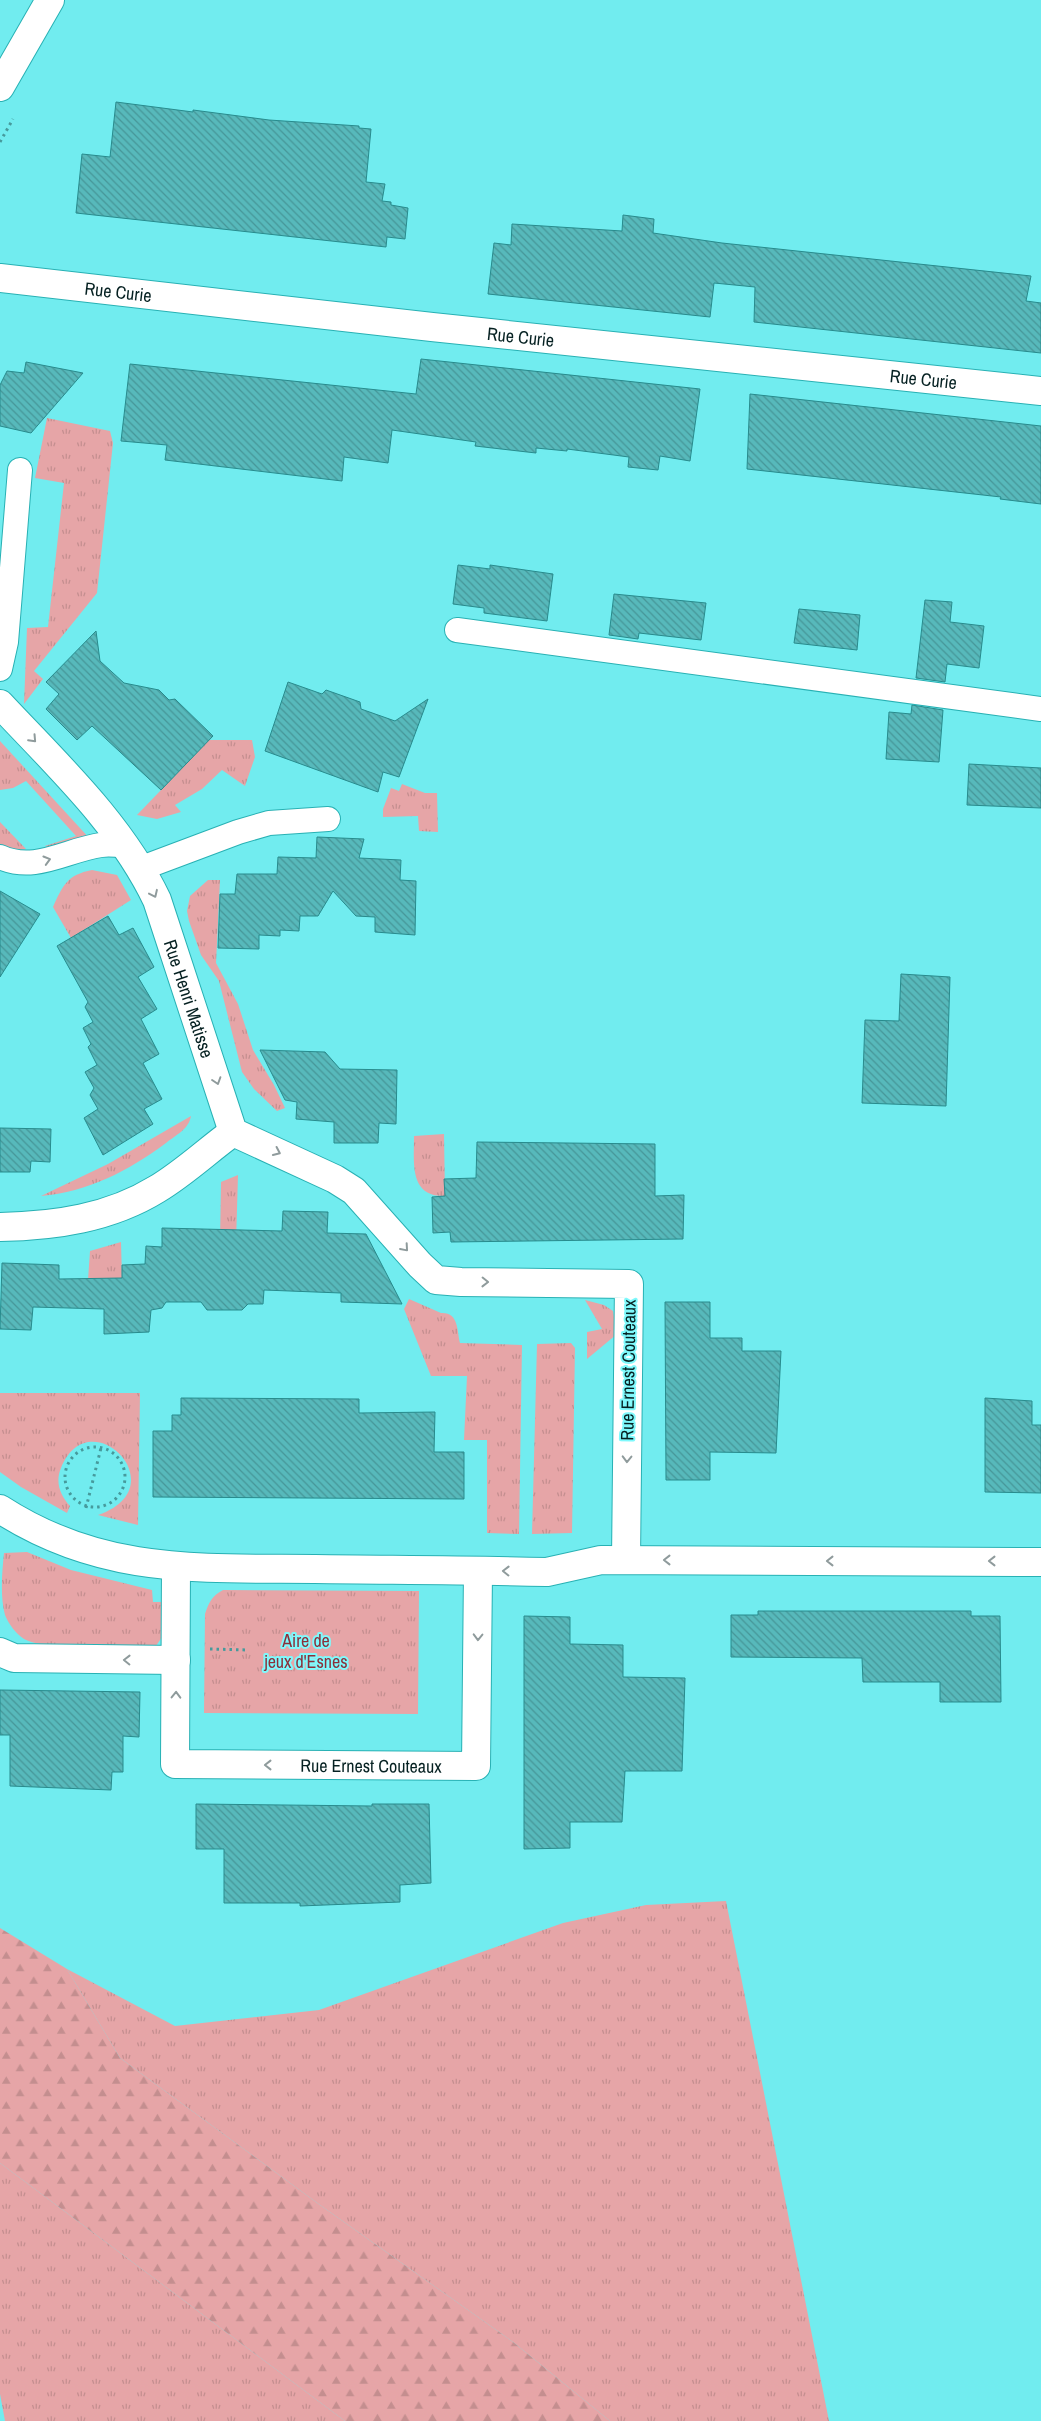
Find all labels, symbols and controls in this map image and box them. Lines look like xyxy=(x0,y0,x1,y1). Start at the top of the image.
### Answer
street label: Rue Curie xyxy=(83,275,153,308)
street label: Rue Curie xyxy=(486,320,556,352)
street label: Rue Curie xyxy=(889,363,958,395)
one-way arrow xyxy=(27,734,36,743)
one-way arrow xyxy=(43,855,52,866)
one-way arrow xyxy=(148,889,159,898)
street label: Rue Henri Matisse xyxy=(158,936,220,1061)
one-way arrow xyxy=(211,1077,221,1085)
one-way arrow xyxy=(272,1146,281,1157)
one-way arrow xyxy=(400,1242,409,1251)
one-way arrow xyxy=(481,1277,489,1287)
street label: Rue Ernest Couteaux xyxy=(614,1299,642,1441)
one-way arrow xyxy=(622,1456,632,1464)
one-way arrow xyxy=(663,1555,671,1565)
one-way arrow xyxy=(826,1556,834,1566)
one-way arrow xyxy=(988,1556,996,1567)
one-way arrow xyxy=(502,1566,510,1576)
park label: Aire de jeux d'Esnes xyxy=(263,1628,348,1674)
one-way arrow xyxy=(473,1634,483,1641)
one-way arrow xyxy=(123,1655,131,1665)
one-way arrow xyxy=(171,1690,181,1698)
street label: Rue Ernest Couteaux xyxy=(300,1752,442,1778)
one-way arrow xyxy=(264,1760,272,1770)

